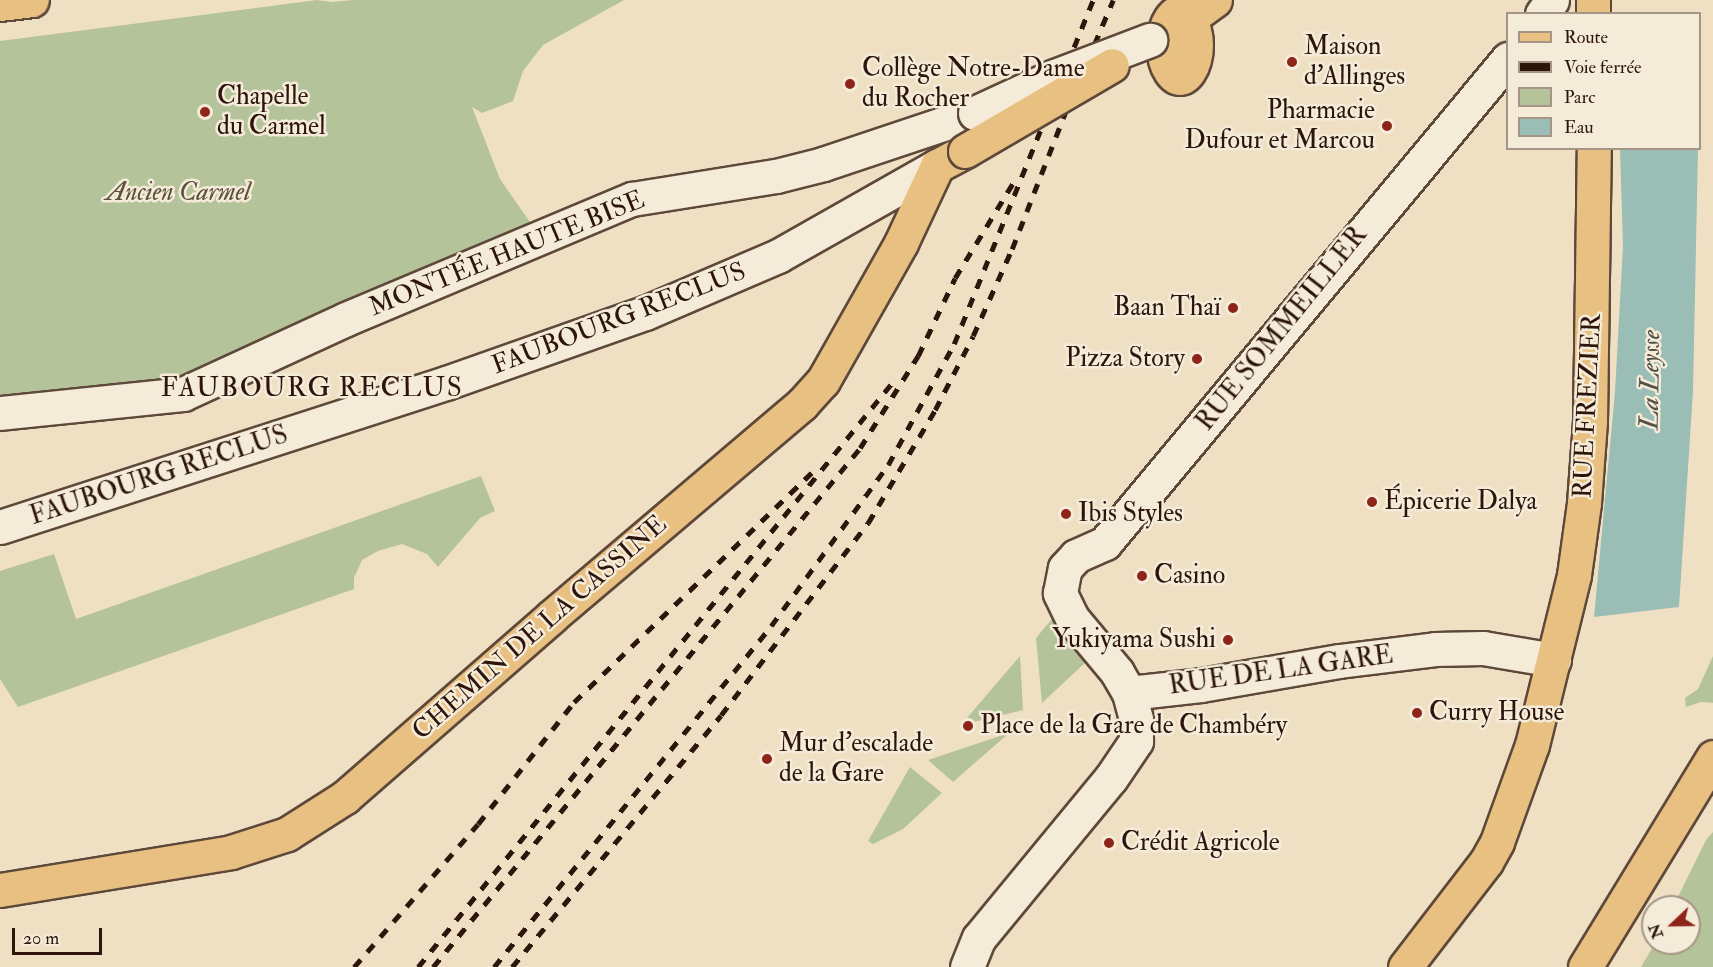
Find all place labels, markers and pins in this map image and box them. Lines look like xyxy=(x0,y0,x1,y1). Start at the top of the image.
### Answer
place label: Maison d'Allinges xyxy=(1304,31,1405,92)
place label: Collège Notre-Dame du Rocher xyxy=(862,53,1085,114)
marker: Maison d'Allinges xyxy=(1285,55,1299,69)
marker: Collège Notre-Dame du Rocher xyxy=(843,77,857,91)
place label: Chapelle du Carmel xyxy=(217,81,326,142)
place label: Pharmacie Dufour et Marcou xyxy=(1185,95,1375,156)
marker: Chapelle du Carmel xyxy=(198,105,212,119)
marker: Pharmacie Dufour et Marcou xyxy=(1380,119,1394,133)
place label: Baan Thaï xyxy=(1113,292,1221,324)
marker: Baan Thaï xyxy=(1226,301,1240,315)
place label: Pizza Story xyxy=(1065,343,1185,375)
marker: Pizza Story xyxy=(1190,352,1204,366)
place label: Épicerie Dalya xyxy=(1384,486,1537,518)
marker: Épicerie Dalya xyxy=(1365,495,1379,509)
place label: Ibis Styles xyxy=(1078,498,1183,530)
marker: Ibis Styles xyxy=(1059,507,1073,521)
place label: Casino xyxy=(1154,560,1225,592)
marker: Casino xyxy=(1135,569,1149,583)
place label: Yukiyama Sushi xyxy=(1052,624,1216,656)
marker: Yukiyama Sushi xyxy=(1221,633,1235,647)
place label: Curry House xyxy=(1429,697,1564,729)
marker: Curry House xyxy=(1410,706,1424,720)
place label: Place de la Gare de Chambéry xyxy=(980,710,1287,742)
marker: Place de la Gare de Chambéry xyxy=(961,719,975,733)
place label: Mur d'escalade de la Gare xyxy=(779,728,933,790)
marker: Mur d'escalade de la Gare xyxy=(760,752,774,766)
place label: Crédit Agricole xyxy=(1121,827,1280,859)
marker: Crédit Agricole xyxy=(1102,836,1116,850)

